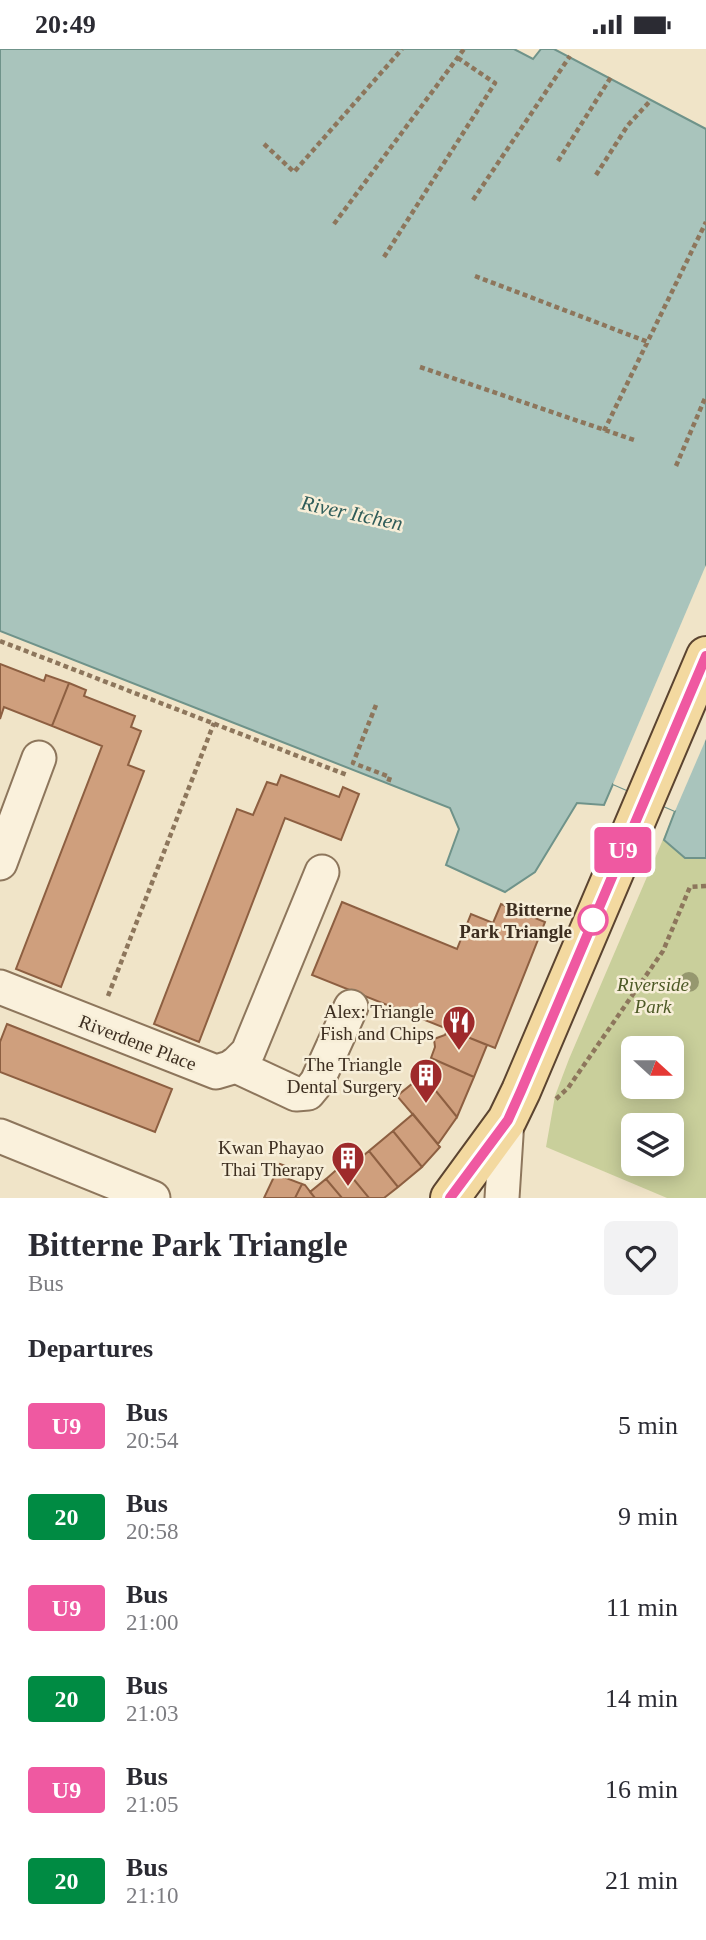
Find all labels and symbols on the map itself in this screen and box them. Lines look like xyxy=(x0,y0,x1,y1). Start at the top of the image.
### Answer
water label: River Itchen xyxy=(298,490,405,535)
line badge: U9 xyxy=(592,827,654,873)
place label: Bitterne Park Triangle xyxy=(459,899,572,942)
marker: Bitterne Park Triangle xyxy=(578,905,608,935)
park label: Riverside Park xyxy=(616,974,689,1017)
place label: Alex: Triangle Fish and Chips xyxy=(320,1001,434,1044)
restaurant icon: Alex: Triangle Fish and Chips xyxy=(440,1003,478,1052)
street label: Riverdene Place xyxy=(76,1010,199,1074)
north arrow xyxy=(621,1036,684,1099)
place label: The Triangle Dental Surgery xyxy=(287,1054,402,1097)
building icon: The Triangle Dental Surgery xyxy=(407,1056,445,1105)
place label: Kwan Phayao Thai Therapy xyxy=(218,1137,324,1180)
building icon: Kwan Phayao Thai Therapy xyxy=(329,1139,367,1188)

